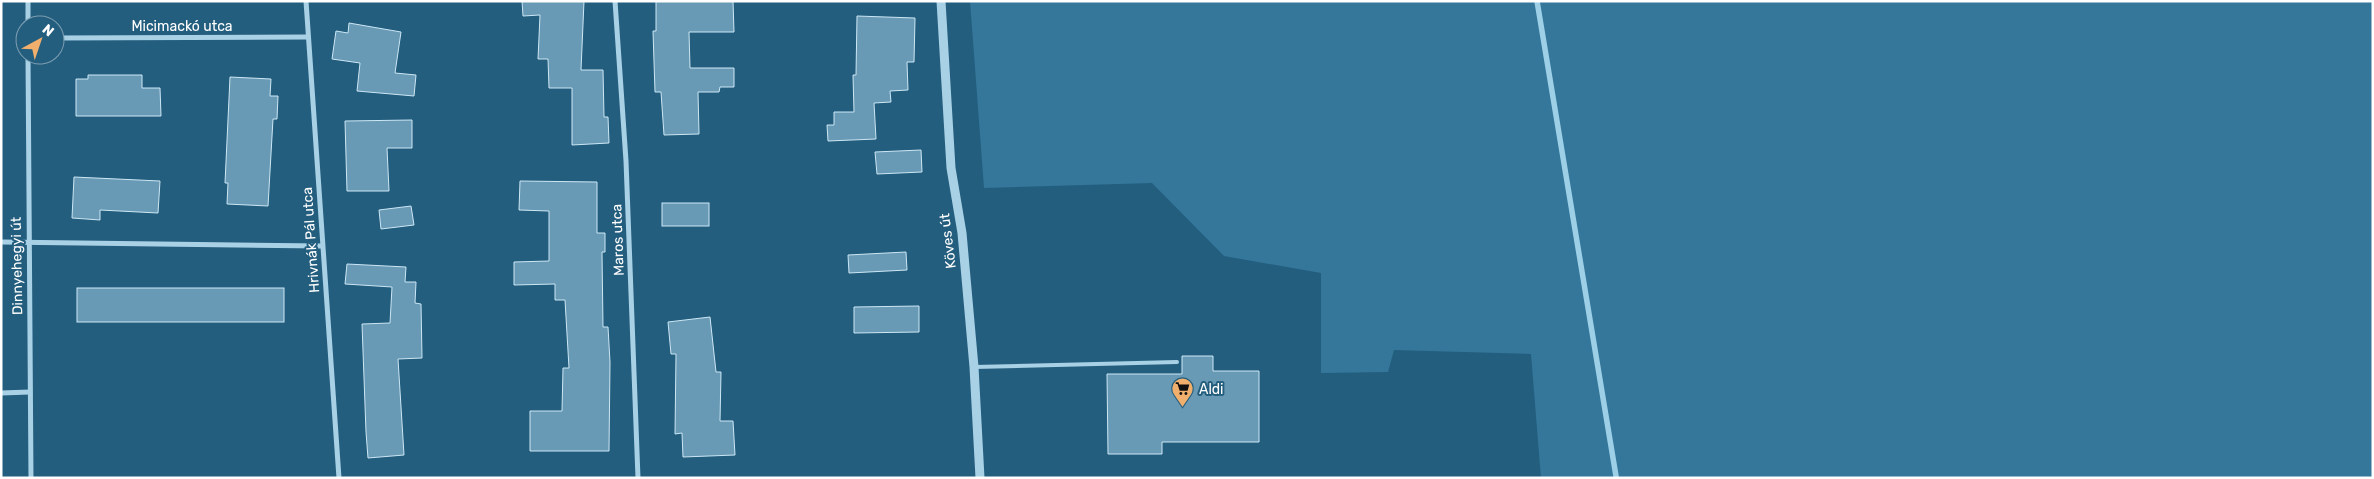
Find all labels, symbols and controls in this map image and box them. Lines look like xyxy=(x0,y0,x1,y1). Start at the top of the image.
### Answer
north arrow xyxy=(15,15,65,65)
street label: Micimackó utca xyxy=(131,18,233,35)
text: N xyxy=(39,21,57,40)
street label: Hrivnák Pál utca xyxy=(299,187,323,293)
street label: Maros utca xyxy=(608,204,628,276)
street label: Köves út xyxy=(936,212,960,270)
street label: Dinnyehegyi út xyxy=(8,216,26,315)
supermarket icon: Aldi xyxy=(1171,377,1195,408)
place label: Aldi xyxy=(1199,381,1224,398)

